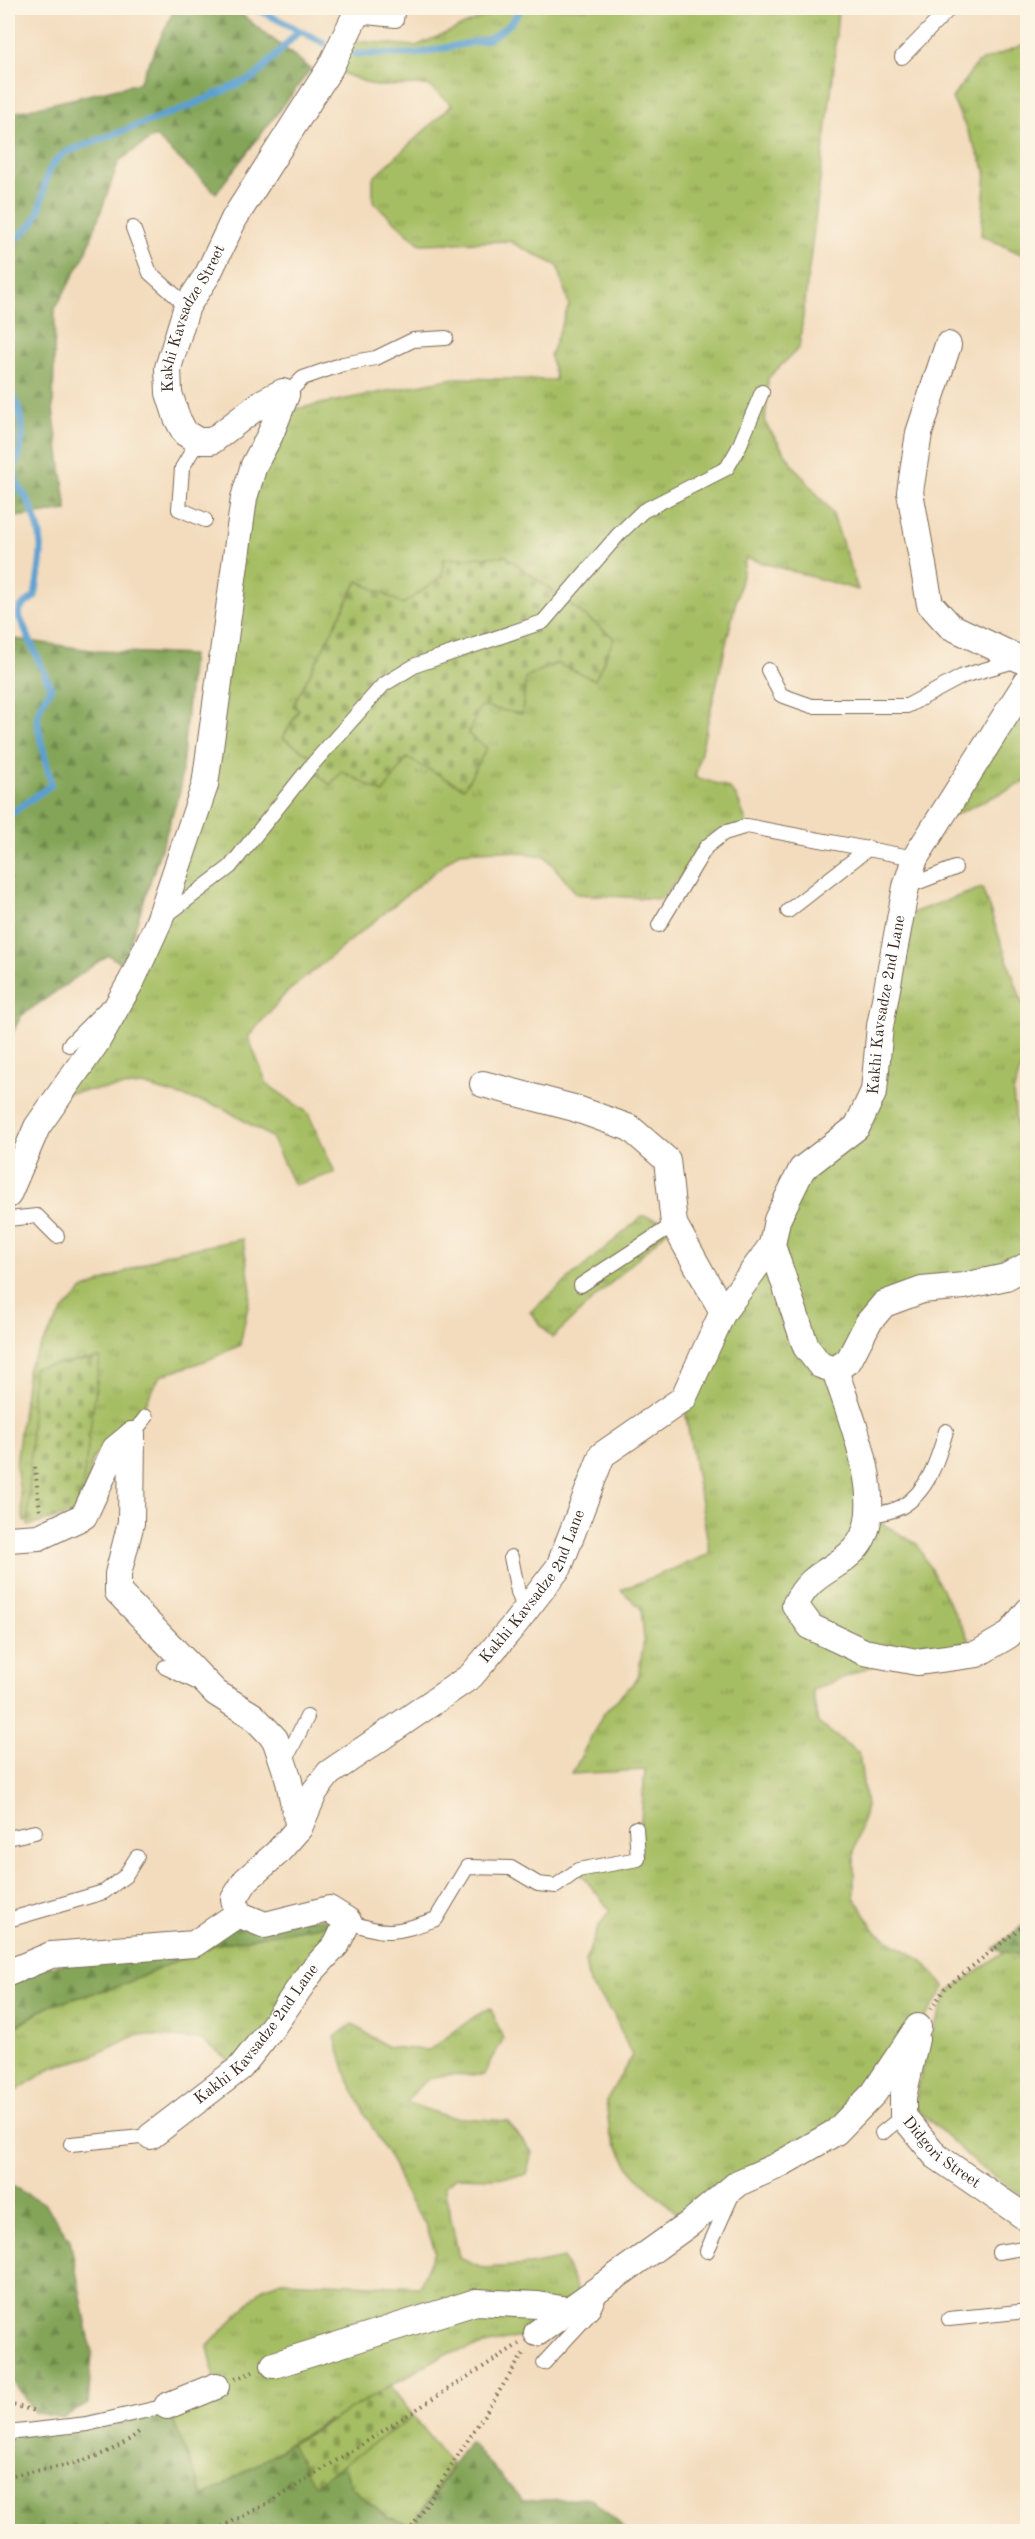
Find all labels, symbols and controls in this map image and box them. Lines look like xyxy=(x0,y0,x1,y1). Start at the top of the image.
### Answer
street label: Kakhi Kavsadze Street xyxy=(160,242,229,393)
street label: Kakhi Kavsadze 2nd Lane xyxy=(866,914,909,1095)
street label: Kakhi Kavsadze 2nd Lane xyxy=(477,1508,588,1667)
street label: Kakhi Kavsadze 2nd Lane xyxy=(192,1961,322,2108)
street label: Didgori Street xyxy=(899,2114,983,2192)

